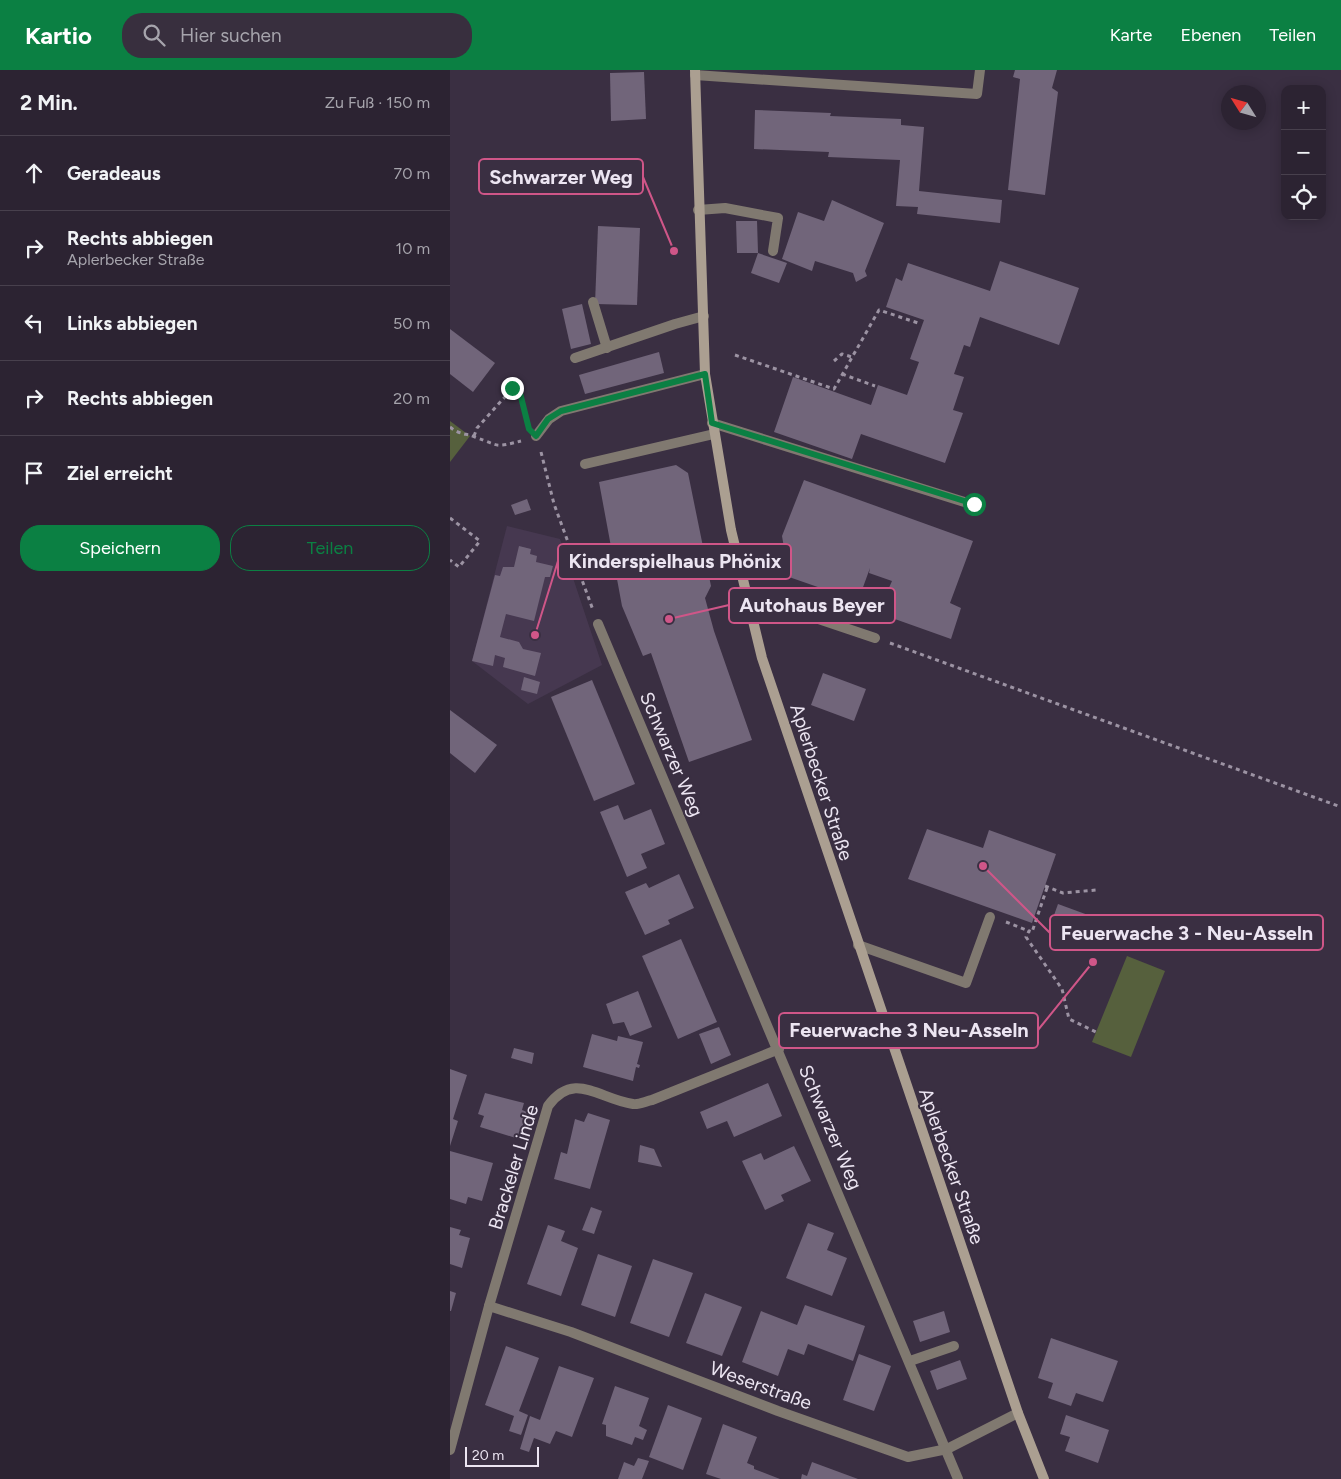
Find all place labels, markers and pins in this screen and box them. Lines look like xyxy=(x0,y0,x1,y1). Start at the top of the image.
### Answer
callout: Schwarzer Weg xyxy=(479,159,643,194)
callout: Kinderspielhaus Phönix xyxy=(558,544,791,579)
callout: Autohaus Beyer xyxy=(729,588,895,623)
callout: Feuerwache 3 - Neu-Asseln xyxy=(1050,915,1323,950)
callout: Feuerwache 3 Neu-Asseln xyxy=(779,1013,1038,1048)

